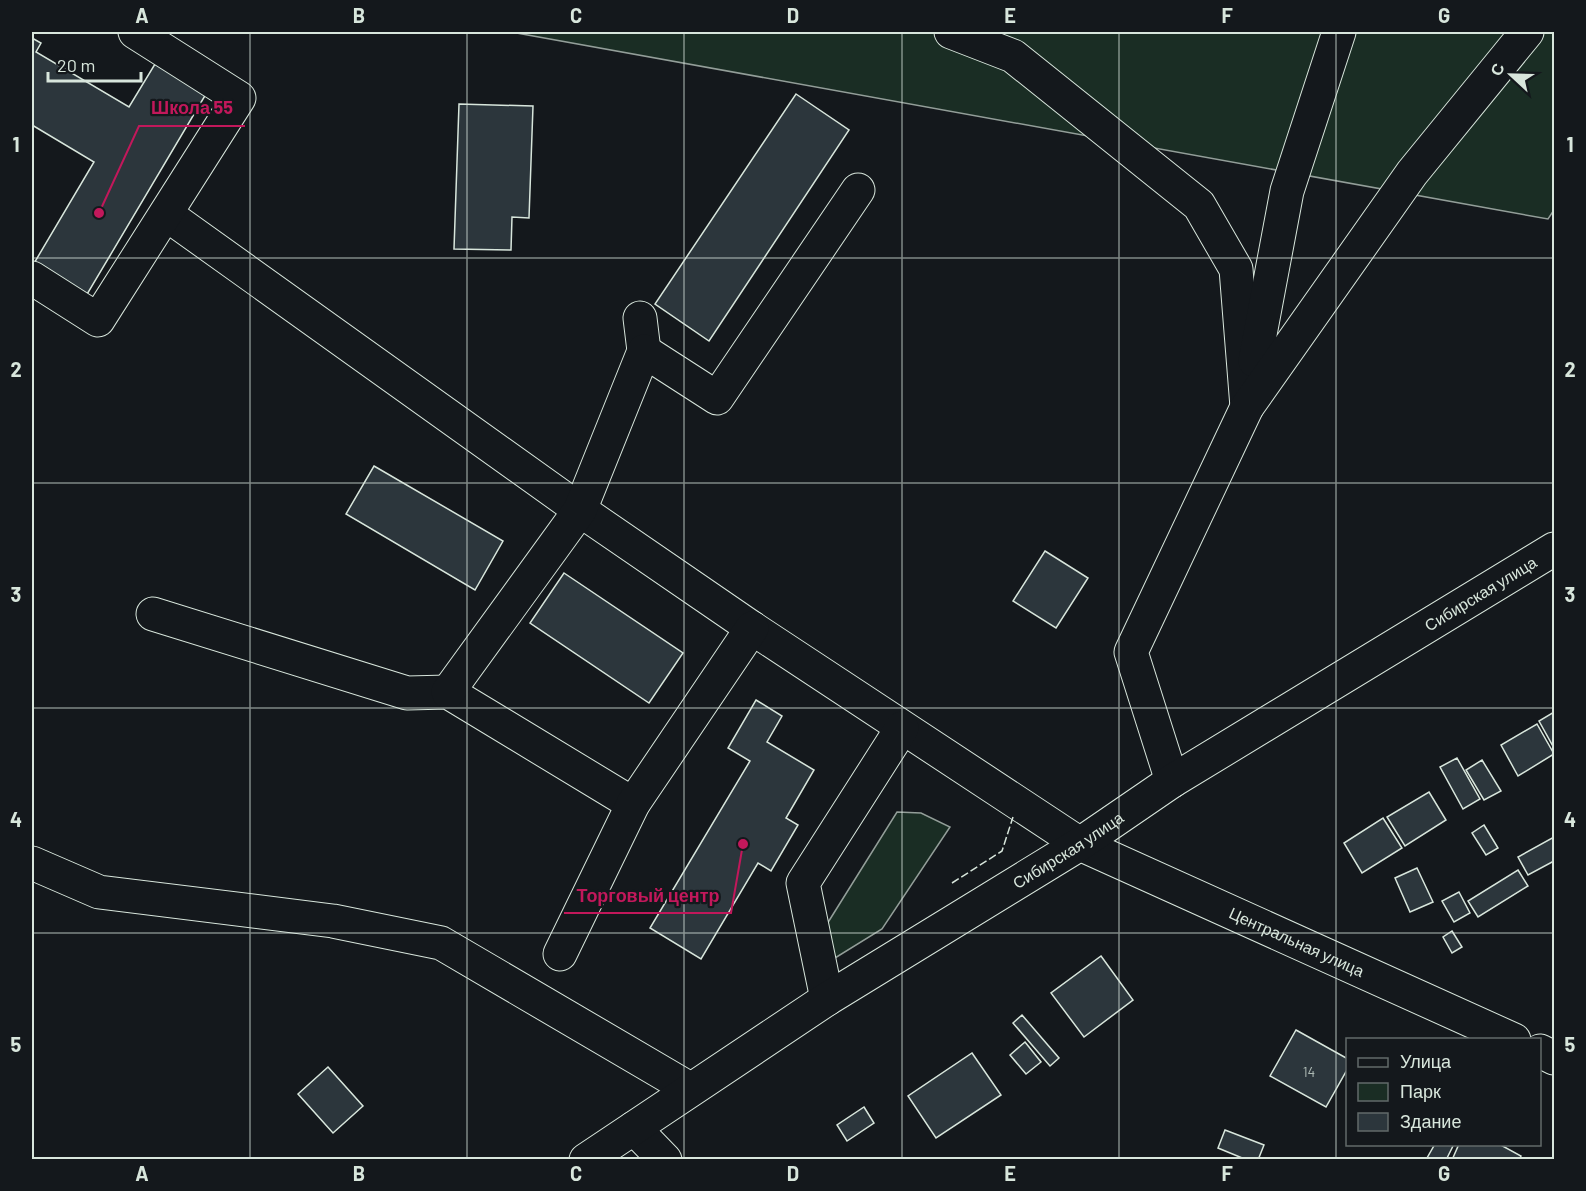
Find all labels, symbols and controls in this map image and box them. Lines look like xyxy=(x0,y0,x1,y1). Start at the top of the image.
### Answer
text: A xyxy=(135,3,149,27)
text: B xyxy=(353,3,365,27)
text: C xyxy=(570,3,582,27)
text: D xyxy=(787,3,799,27)
text: E xyxy=(1004,3,1016,27)
text: F xyxy=(1221,3,1233,27)
text: G xyxy=(1438,3,1450,27)
scale bar xyxy=(48,45,141,83)
north arrow xyxy=(1481,45,1541,105)
text: 20 m xyxy=(57,54,95,76)
text: С xyxy=(1486,60,1508,78)
callout: Школа 55 xyxy=(139,90,245,126)
text: Школа 55 xyxy=(151,96,233,118)
text: 1 xyxy=(12,132,20,156)
text: 1 xyxy=(1566,132,1574,156)
text: 2 xyxy=(10,357,22,381)
text: 2 xyxy=(1564,357,1576,381)
street label: Сибирская улица xyxy=(1421,552,1540,634)
text: 3 xyxy=(11,582,21,606)
text: 3 xyxy=(1565,582,1575,606)
text: 4 xyxy=(10,807,22,831)
street label: Сибирская улица xyxy=(1009,807,1127,892)
text: 4 xyxy=(1564,807,1576,831)
callout: Торговый центр xyxy=(564,877,731,913)
text: Торговый центр xyxy=(577,884,719,906)
street label: Центральная улица xyxy=(1226,903,1367,980)
text: 5 xyxy=(11,1032,22,1056)
text: 5 xyxy=(1565,1032,1576,1056)
legend xyxy=(1346,1038,1541,1146)
text: Улица xyxy=(1400,1050,1452,1072)
house number: 14 xyxy=(1303,1063,1315,1080)
text: Парк xyxy=(1400,1080,1441,1102)
text: Здание xyxy=(1400,1110,1461,1132)
text: A xyxy=(135,1161,149,1185)
text: B xyxy=(353,1161,365,1185)
text: C xyxy=(570,1161,582,1185)
text: D xyxy=(787,1161,799,1185)
text: E xyxy=(1004,1161,1016,1185)
text: F xyxy=(1221,1161,1233,1185)
text: G xyxy=(1438,1161,1450,1185)

